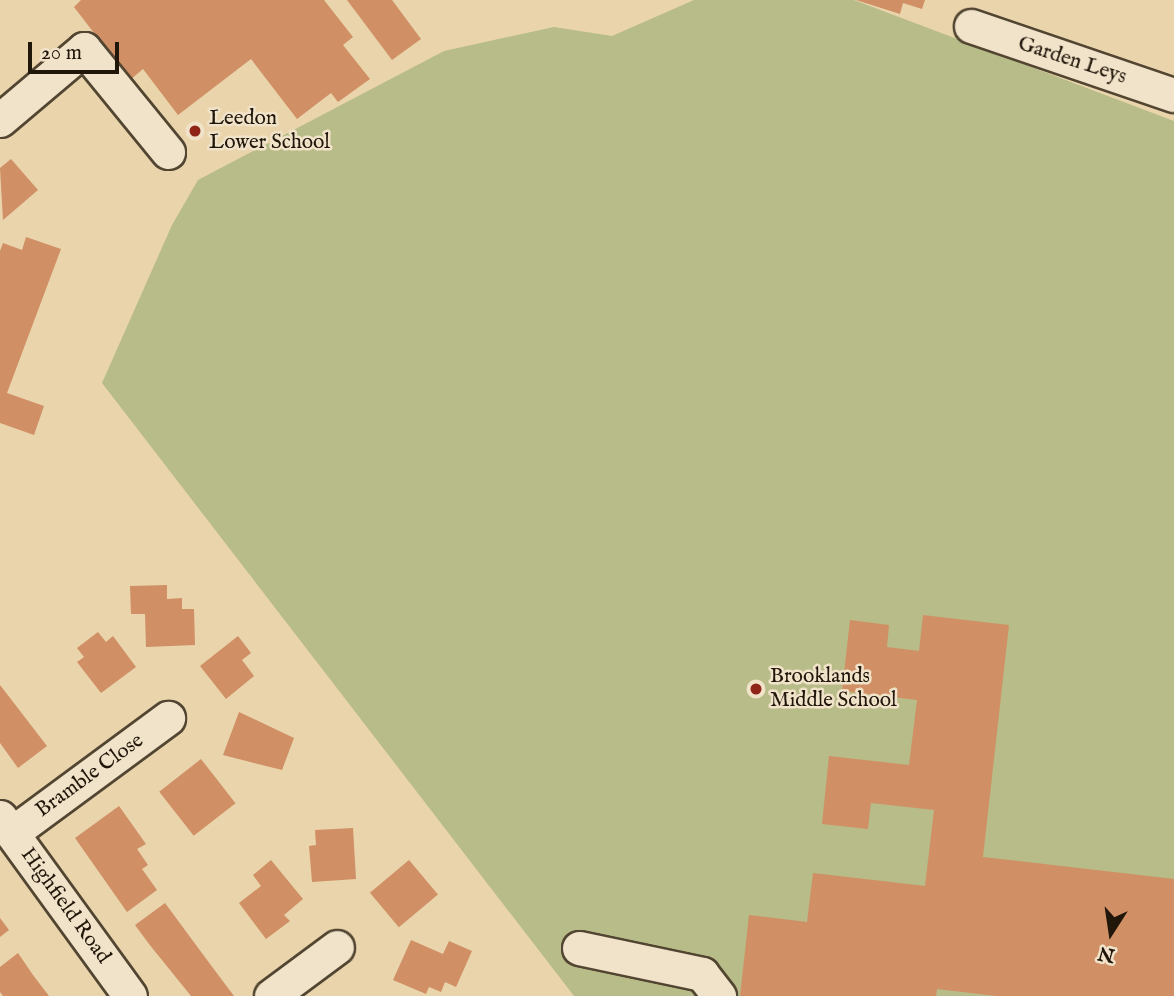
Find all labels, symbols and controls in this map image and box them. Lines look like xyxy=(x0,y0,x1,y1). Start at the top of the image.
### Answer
scale bar xyxy=(32,28,122,72)
street label: Garden Leys xyxy=(1015,32,1129,90)
text: 20 m xyxy=(41,40,82,67)
place label: Leedon Lower School xyxy=(209,106,330,156)
marker: Leedon Lower School xyxy=(187,123,203,139)
place label: Brooklands Middle School xyxy=(770,664,897,714)
marker: Brooklands Middle School xyxy=(748,681,764,697)
street label: Bramble Close xyxy=(31,729,149,823)
street label: Highfield Road xyxy=(15,843,115,969)
north arrow xyxy=(1076,898,1146,968)
text: N xyxy=(1096,940,1117,967)

